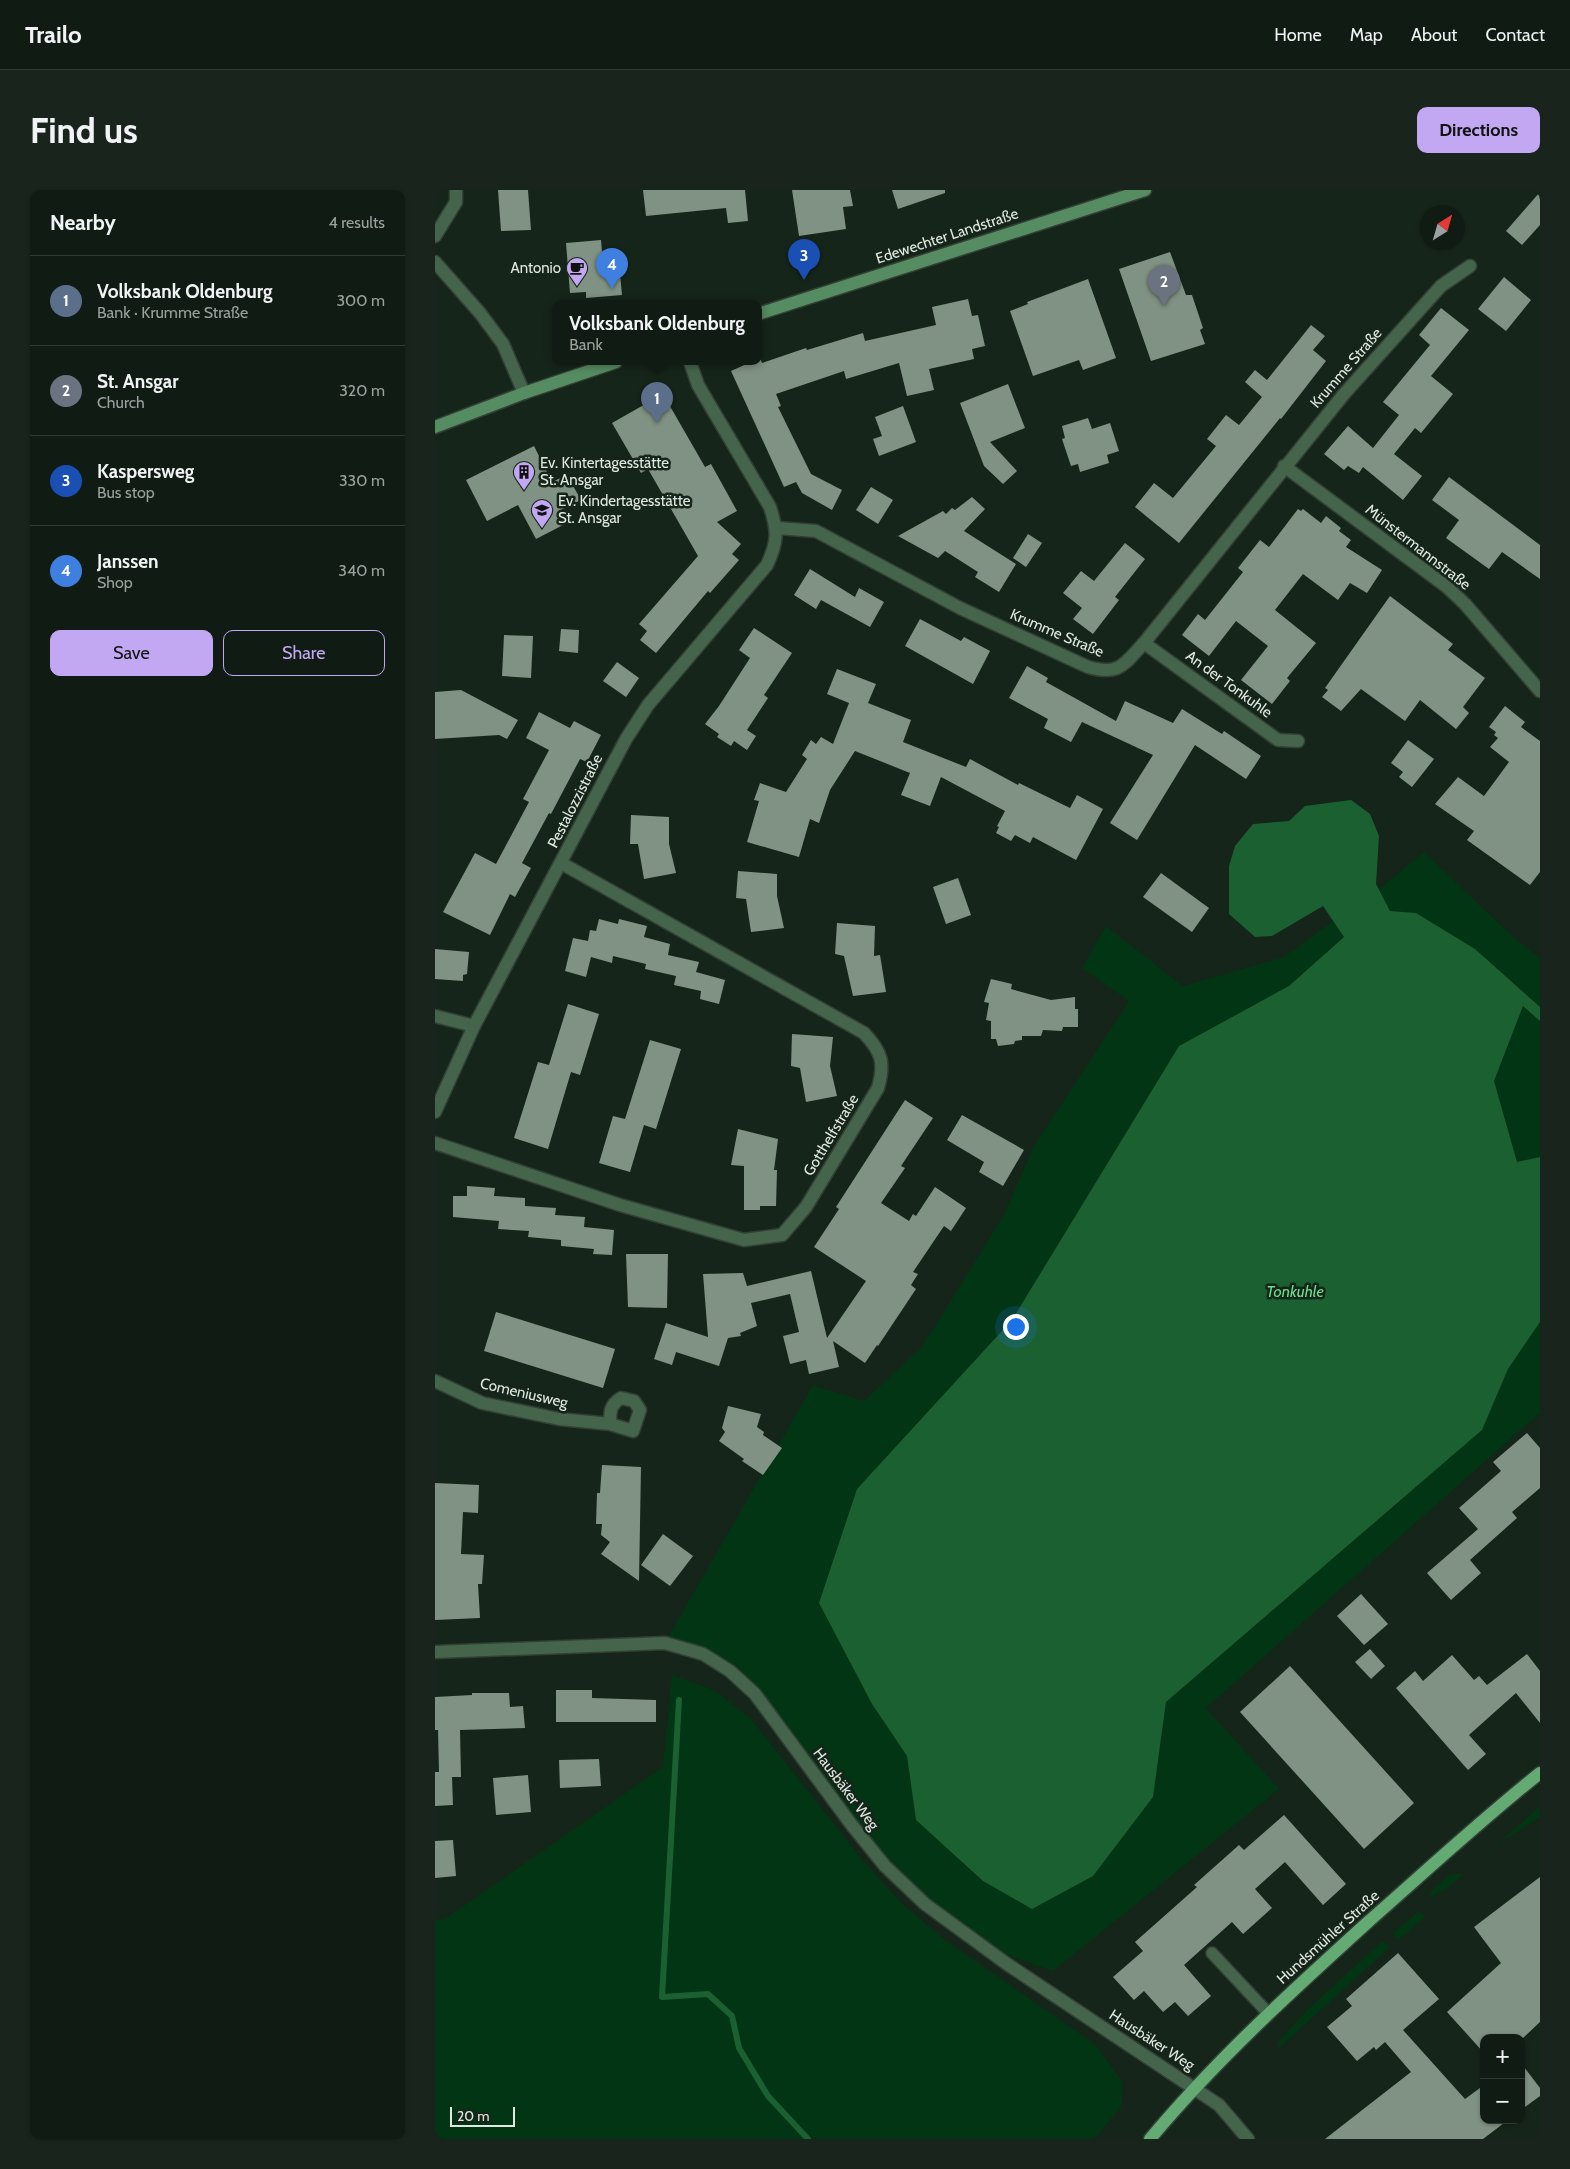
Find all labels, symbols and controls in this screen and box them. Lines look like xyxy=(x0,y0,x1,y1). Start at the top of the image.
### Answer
text: Trailo xyxy=(25,20,82,49)
text: Home xyxy=(1274,24,1322,46)
text: Map xyxy=(1350,24,1383,46)
text: About xyxy=(1411,24,1457,46)
text: Contact xyxy=(1485,24,1545,46)
button: Directions xyxy=(1417,107,1540,153)
text: Find us xyxy=(30,109,138,152)
street label: Edewechter Landstraße xyxy=(873,204,1021,268)
north arrow xyxy=(1420,205,1465,250)
text: Nearby xyxy=(50,210,116,235)
text: 4 results xyxy=(328,213,385,232)
pin: 3 xyxy=(788,239,820,280)
pin: 4 xyxy=(596,248,628,289)
cafe icon: Antonio xyxy=(565,256,589,287)
place label: Antonio xyxy=(510,259,561,277)
pin: 2 xyxy=(1148,265,1180,306)
text: Volksbank Oldenburg xyxy=(97,280,273,303)
text: 1 xyxy=(63,291,69,310)
text: 300 m xyxy=(336,291,385,310)
popup xyxy=(552,300,762,365)
text: Bank · Krumme Straße xyxy=(97,303,248,322)
text: Volksbank Oldenburg xyxy=(569,312,745,335)
street label: Krumme Straße xyxy=(1306,324,1386,412)
text: Bank xyxy=(569,335,603,354)
text: St. Ansgar xyxy=(97,370,178,393)
text: 2 xyxy=(62,381,70,400)
text: 320 m xyxy=(339,381,385,400)
pin: 1 xyxy=(641,382,673,423)
text: Church xyxy=(97,393,145,412)
place label: Ev. Kintertagesstätte St. Ansgar xyxy=(540,454,669,489)
text: Kaspersweg xyxy=(97,460,194,483)
building icon: Ev. Kintertagesstätte St. Ansgar xyxy=(512,460,536,491)
text: 3 xyxy=(62,471,70,490)
text: 330 m xyxy=(339,471,385,490)
text: Bus stop xyxy=(97,483,155,502)
place label: Ev. Kindertagesstätte St. Ansgar xyxy=(558,492,691,527)
school or university icon: Ev. Kindertagesstätte St. Ansgar xyxy=(530,498,554,529)
street label: Münstermannstraße xyxy=(1362,500,1474,594)
text: Janssen xyxy=(97,550,158,573)
text: 4 xyxy=(61,561,71,580)
text: 340 m xyxy=(338,561,385,580)
text: Shop xyxy=(97,573,133,592)
street label: Krumme Straße xyxy=(1007,605,1107,661)
button: Save xyxy=(50,630,213,676)
button: Share xyxy=(223,630,385,676)
street label: An der Tonkuhle xyxy=(1182,647,1276,722)
street label: Pestalozzistraße xyxy=(544,751,606,851)
street label: Gotthelfstraße xyxy=(800,1091,863,1179)
water label: Tonkuhle xyxy=(1266,1282,1324,1301)
your location xyxy=(1003,1314,1029,1340)
street label: Comeniusweg xyxy=(478,1374,570,1412)
street label: Hausbäker Weg xyxy=(809,1744,883,1834)
street label: Hundsmühler Straße xyxy=(1273,1886,1383,1988)
street label: Hausbäker Weg xyxy=(1106,2006,1199,2075)
map controls xyxy=(1480,2034,1525,2124)
button: + xyxy=(1480,2034,1525,2079)
button: − xyxy=(1480,2079,1525,2124)
scale bar xyxy=(450,2104,515,2127)
text: 20 m xyxy=(457,2107,490,2125)

